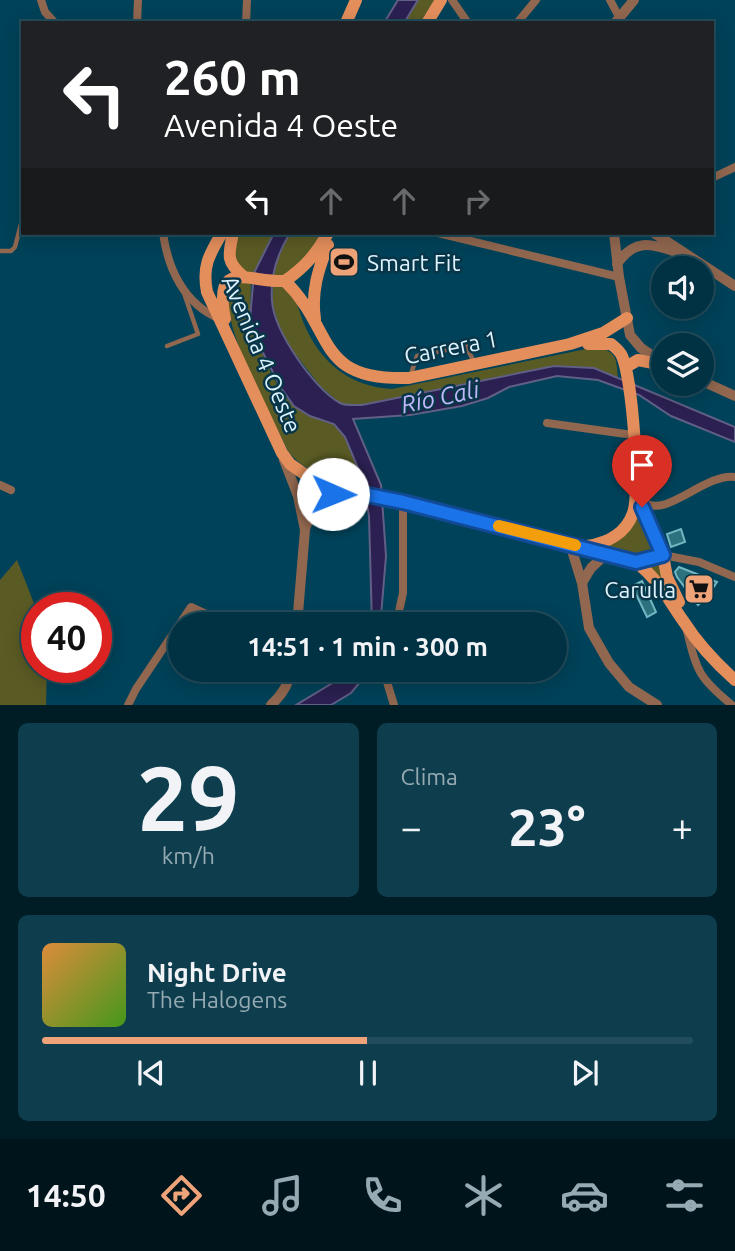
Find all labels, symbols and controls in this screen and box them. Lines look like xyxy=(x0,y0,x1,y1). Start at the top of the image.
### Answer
icon: left xyxy=(49,49,140,140)
text: 260 m xyxy=(164,49,301,104)
text: Avenida 4 Oeste xyxy=(164,107,398,143)
icon: left xyxy=(239,182,277,220)
icon: ahead xyxy=(312,182,350,220)
icon: ahead xyxy=(385,182,423,220)
icon: right xyxy=(458,182,496,220)
sports icon: Smart Fit xyxy=(327,245,361,279)
place label: Smart Fit xyxy=(367,250,460,275)
map controls xyxy=(651,256,714,396)
button: sound xyxy=(651,256,714,319)
street label: Avenida 4 Oeste xyxy=(218,272,306,436)
street label: Carrera 1 xyxy=(402,326,500,368)
button: layers xyxy=(651,333,714,396)
water label: Río Cali xyxy=(398,375,483,418)
pin xyxy=(612,435,672,507)
icon: arrive xyxy=(623,446,661,484)
position arrow xyxy=(296,457,370,531)
supermarket icon: Carulla xyxy=(682,572,716,606)
place label: Carulla xyxy=(604,577,676,602)
speed limit sign: 40 xyxy=(21,592,112,683)
text: 14:51 · 1 min · 300 m xyxy=(247,632,488,661)
text: 29 xyxy=(137,746,240,848)
text: Clima xyxy=(401,764,458,789)
text: 23° xyxy=(508,798,585,856)
text: − xyxy=(401,806,422,848)
text: + xyxy=(672,806,693,848)
text: km/h xyxy=(162,843,215,868)
text: Night Drive xyxy=(147,958,287,987)
text: The Halogens xyxy=(147,987,287,1012)
icon: previous xyxy=(132,1054,170,1092)
icon: pause xyxy=(349,1054,387,1092)
icon: next xyxy=(566,1054,604,1092)
icon: directions xyxy=(157,1171,206,1220)
icon: music xyxy=(258,1171,307,1220)
icon: phone xyxy=(358,1171,407,1220)
icon: climate xyxy=(459,1171,508,1220)
icon: car xyxy=(560,1171,609,1220)
icon: filters xyxy=(660,1171,709,1220)
text: 14:50 xyxy=(26,1177,106,1213)

